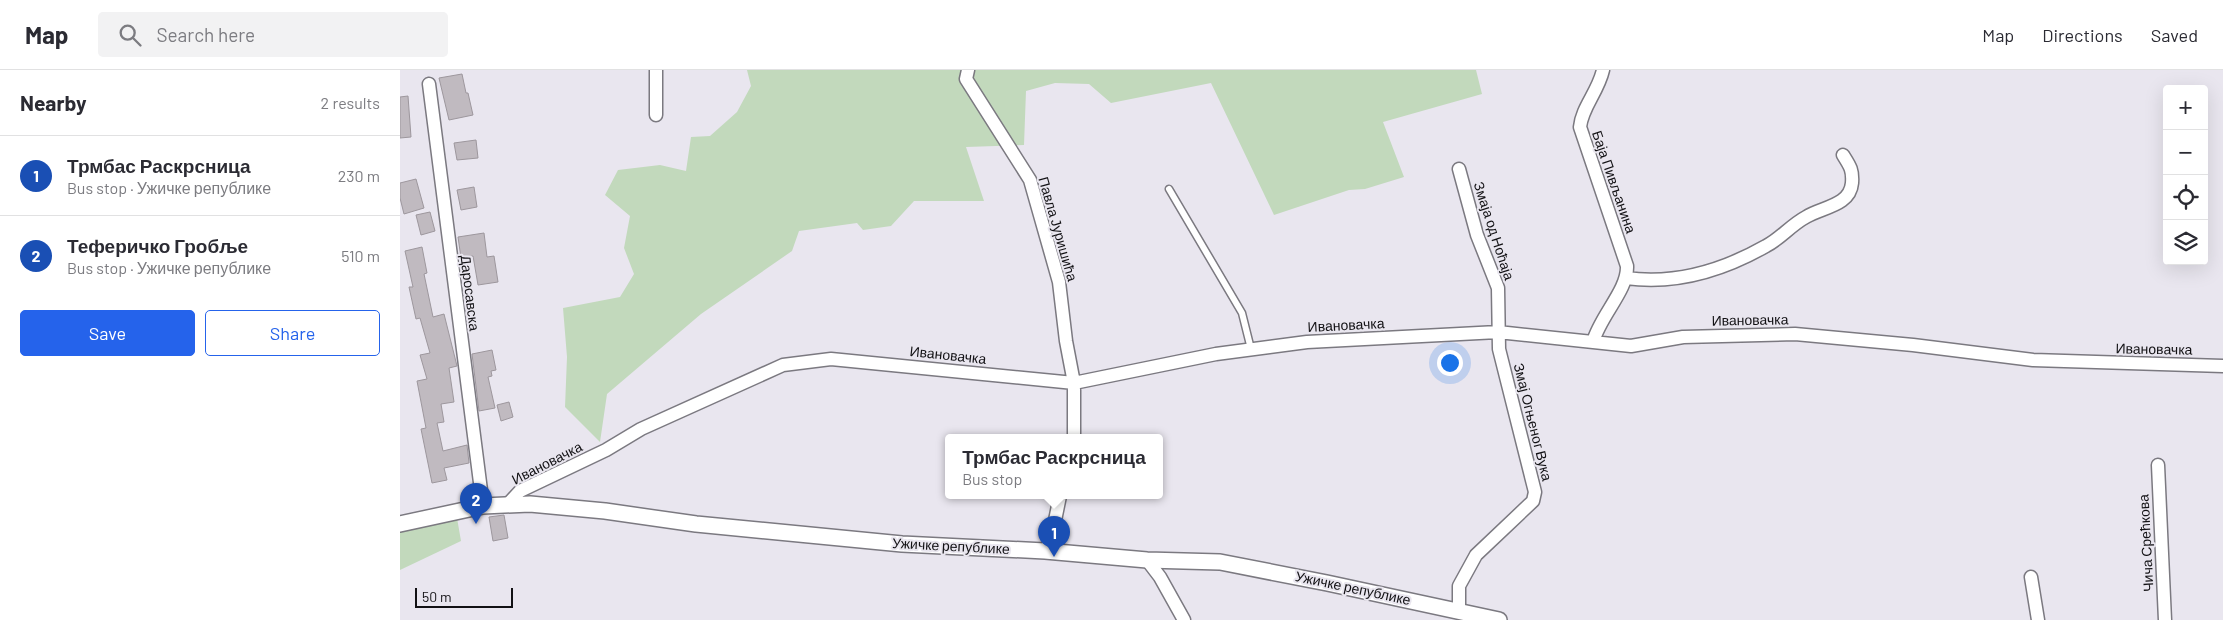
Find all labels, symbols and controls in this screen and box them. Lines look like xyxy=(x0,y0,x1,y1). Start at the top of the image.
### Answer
search box xyxy=(98,12,448,57)
text: Map xyxy=(25,20,68,49)
icon: search xyxy=(116,21,144,49)
text: Search here xyxy=(156,23,255,46)
text: Map xyxy=(1982,24,2014,46)
text: Directions xyxy=(2042,24,2123,46)
text: Saved xyxy=(2151,24,2198,46)
map controls xyxy=(2163,85,2208,265)
button: + xyxy=(2163,85,2208,130)
text: Nearby xyxy=(20,90,86,115)
text: 2 results xyxy=(321,93,380,112)
street label: Баја Пивљанина xyxy=(1589,128,1640,236)
button: − xyxy=(2163,130,2208,175)
text: Трмбас Раскрсница xyxy=(67,154,251,177)
text: 1 xyxy=(33,166,39,185)
text: 230 m xyxy=(338,166,380,185)
street label: Павла Јуришића xyxy=(1035,175,1082,283)
button: locate xyxy=(2163,175,2208,220)
text: Bus stop · Ужичке републике xyxy=(67,178,271,197)
street label: Змаја од Ноћаја xyxy=(1471,180,1518,282)
button: layers xyxy=(2163,220,2208,265)
text: Теферичко Гробље xyxy=(67,234,248,257)
text: 2 xyxy=(32,246,40,265)
text: 510 m xyxy=(341,246,380,265)
street label: Даросавска xyxy=(457,254,484,332)
text: Bus stop · Ужичке републике xyxy=(67,258,271,277)
button: Save xyxy=(20,310,195,356)
button: Share xyxy=(205,310,380,356)
street label: Ивановачка xyxy=(1711,310,1789,329)
street label: Ивановачка xyxy=(1307,314,1385,335)
street label: Ивановачка xyxy=(2115,339,2193,358)
street label: Ивановачка xyxy=(909,342,987,367)
your location xyxy=(1437,350,1463,376)
street label: Змај Огњеног Вука xyxy=(1511,361,1556,483)
popup xyxy=(945,434,1163,499)
street label: Ивановачка xyxy=(509,437,585,488)
text: Трмбас Раскрсница xyxy=(962,445,1146,468)
text: Bus stop xyxy=(962,469,1022,488)
pin: 2 xyxy=(460,483,492,524)
street label: Чича Срећкова xyxy=(2134,494,2157,592)
pin: 1 xyxy=(1038,516,1070,557)
street label: Ужичке републике xyxy=(892,534,1010,557)
street label: Ужичке републике xyxy=(1294,567,1413,608)
scale bar xyxy=(415,585,512,608)
text: 50 m xyxy=(422,588,451,605)

